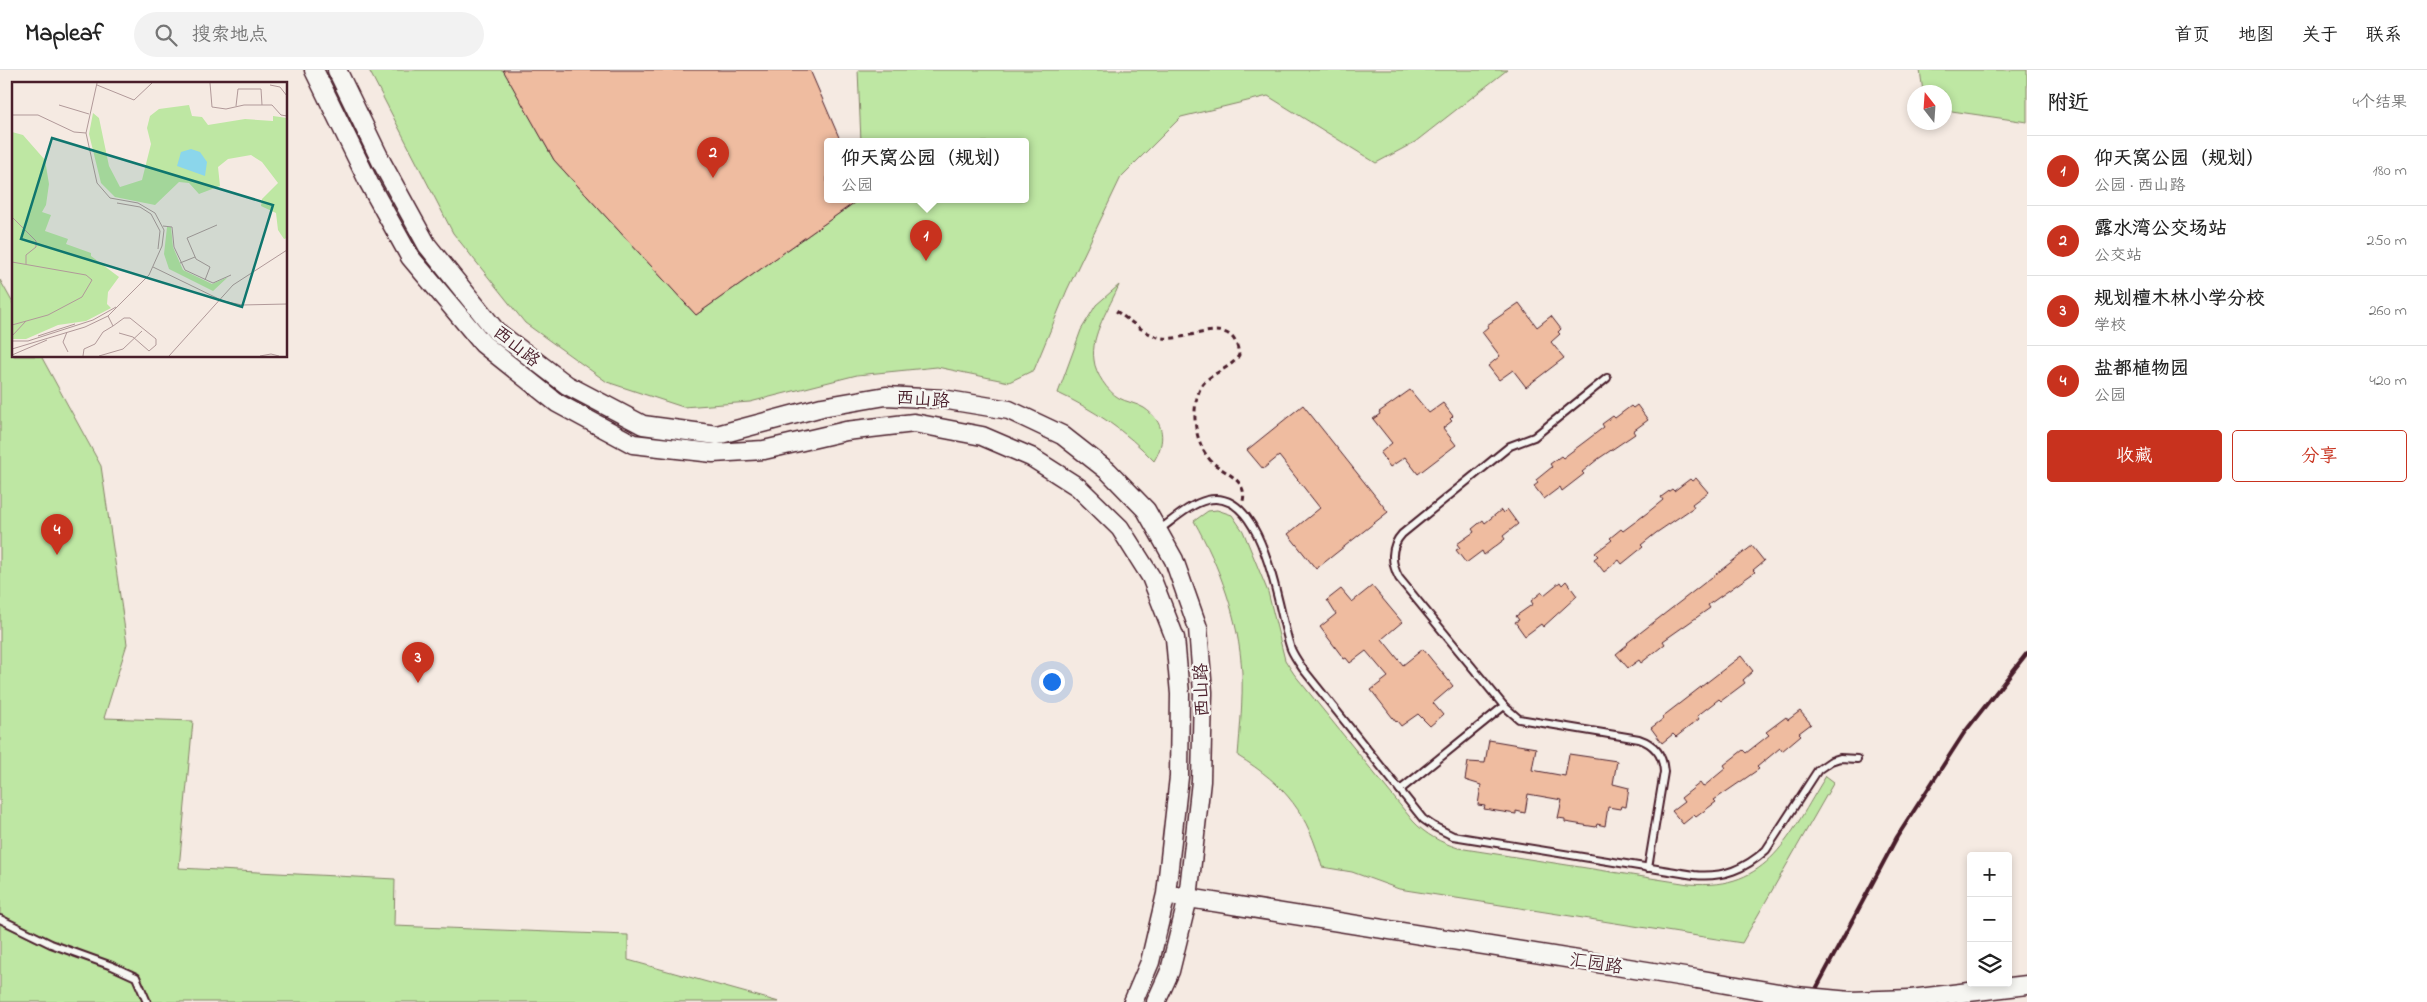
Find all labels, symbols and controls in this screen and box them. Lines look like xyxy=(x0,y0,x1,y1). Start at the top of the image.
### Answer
search box xyxy=(134,12,484,57)
text: Mapleaf xyxy=(25,17,104,52)
icon: search xyxy=(152,21,180,49)
text: 搜索地点 xyxy=(192,22,268,49)
text: 首页 xyxy=(2174,23,2210,49)
text: 地图 xyxy=(2238,23,2274,49)
text: 关于 xyxy=(2302,23,2338,49)
text: 联系 xyxy=(2366,23,2402,49)
inset map xyxy=(12,82,288,358)
north arrow xyxy=(1907,85,1952,130)
text: 附近 xyxy=(2047,89,2089,119)
text: 4个结果 xyxy=(2352,91,2407,115)
pin: 2 xyxy=(697,137,729,178)
popup xyxy=(824,138,1029,203)
text: 仰天窝公园（规划） xyxy=(841,146,1012,173)
text: 仰天窝公园（规划） xyxy=(2094,146,2265,173)
text: 1 xyxy=(2060,159,2066,183)
text: 180 m xyxy=(2373,159,2407,183)
text: 公园 xyxy=(841,174,873,198)
text: 公园 · 西山路 xyxy=(2094,174,2185,198)
text: 露水湾公交场站 xyxy=(2094,216,2227,243)
pin: 1 xyxy=(910,220,942,261)
text: 2 xyxy=(2059,229,2067,253)
text: 250 m xyxy=(2367,229,2407,253)
text: 公交站 xyxy=(2094,244,2142,268)
text: 规划檀木林小学分校 xyxy=(2094,286,2265,313)
text: 3 xyxy=(2060,299,2066,323)
text: 260 m xyxy=(2369,299,2407,323)
text: 学校 xyxy=(2094,314,2126,338)
street label: 西山路 xyxy=(487,320,545,375)
text: 盐都植物园 xyxy=(2094,356,2189,383)
text: 4 xyxy=(2060,369,2066,393)
text: 420 m xyxy=(2369,369,2407,393)
text: 公园 xyxy=(2094,384,2126,408)
street label: 西山路 xyxy=(895,386,951,416)
button: 收藏 xyxy=(2047,430,2222,482)
button: 分享 xyxy=(2232,430,2407,482)
pin: 4 xyxy=(41,514,73,555)
pin: 3 xyxy=(402,642,434,683)
street label: 西山路 xyxy=(1189,662,1217,717)
your location xyxy=(1039,669,1065,695)
map controls xyxy=(1967,852,2012,987)
button: + xyxy=(1967,852,2012,897)
button: − xyxy=(1967,897,2012,942)
button: layers xyxy=(1967,942,2012,987)
street label: 汇园路 xyxy=(1567,948,1624,982)

